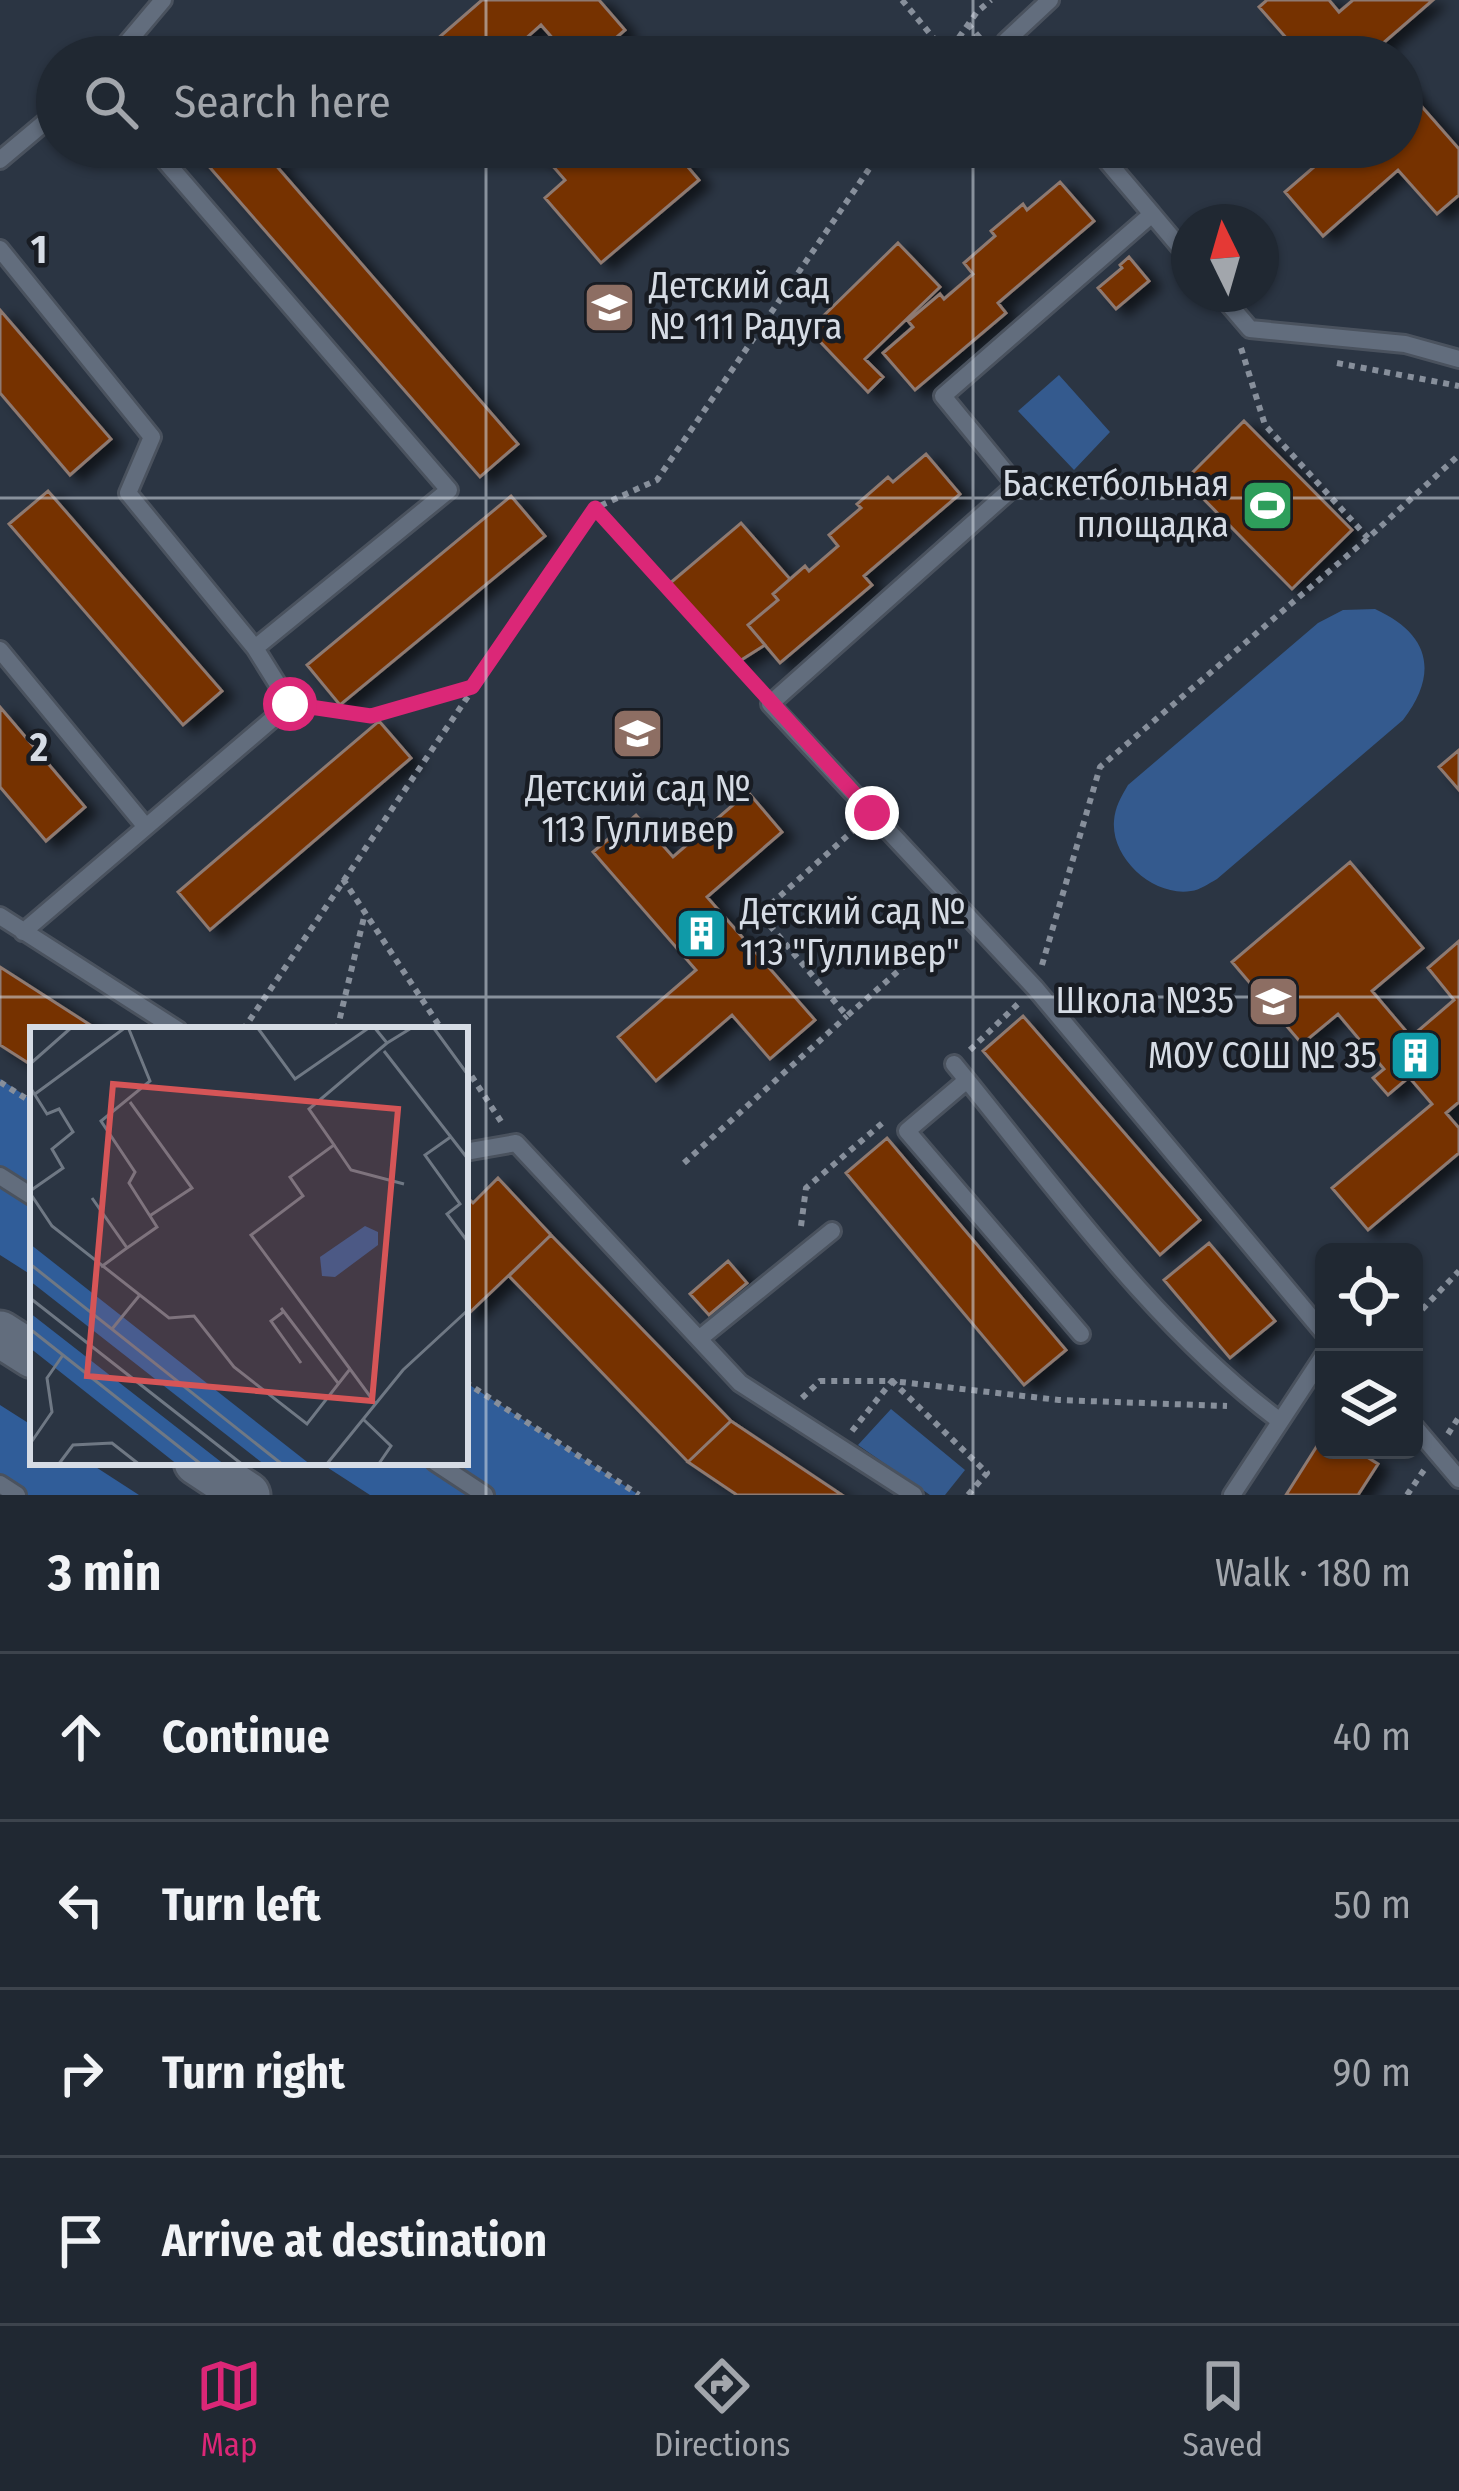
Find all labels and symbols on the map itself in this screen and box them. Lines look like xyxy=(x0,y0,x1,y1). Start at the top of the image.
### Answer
north arrow xyxy=(1171,204,1279,312)
text: 1 xyxy=(31,227,47,273)
place label: Детский сад № 111 Радуга xyxy=(648,264,842,349)
school or university icon: Детский сад № 111 Радуга xyxy=(582,279,638,335)
place label: Баскетбольная площадка xyxy=(1002,462,1229,547)
sports icon: Баскетбольная площадка xyxy=(1240,477,1296,533)
route start xyxy=(263,677,317,731)
school or university icon: Детский сад № 113 Гулливер xyxy=(610,705,666,761)
text: 2 xyxy=(29,725,48,771)
place label: Детский сад № 113 Гулливер xyxy=(524,767,751,852)
route end xyxy=(845,786,899,840)
place label: Детский сад № 113 "Гулливер" xyxy=(739,890,966,975)
building icon: Детский сад № 113 "Гулливер" xyxy=(673,905,729,961)
school or university icon: Школа №35 xyxy=(1245,973,1301,1029)
place label: Школа №35 xyxy=(1056,979,1234,1023)
inset map xyxy=(30,1027,468,1465)
building icon: МОУ СОШ № 35 xyxy=(1388,1028,1444,1084)
place label: МОУ СОШ № 35 xyxy=(1148,1034,1377,1078)

